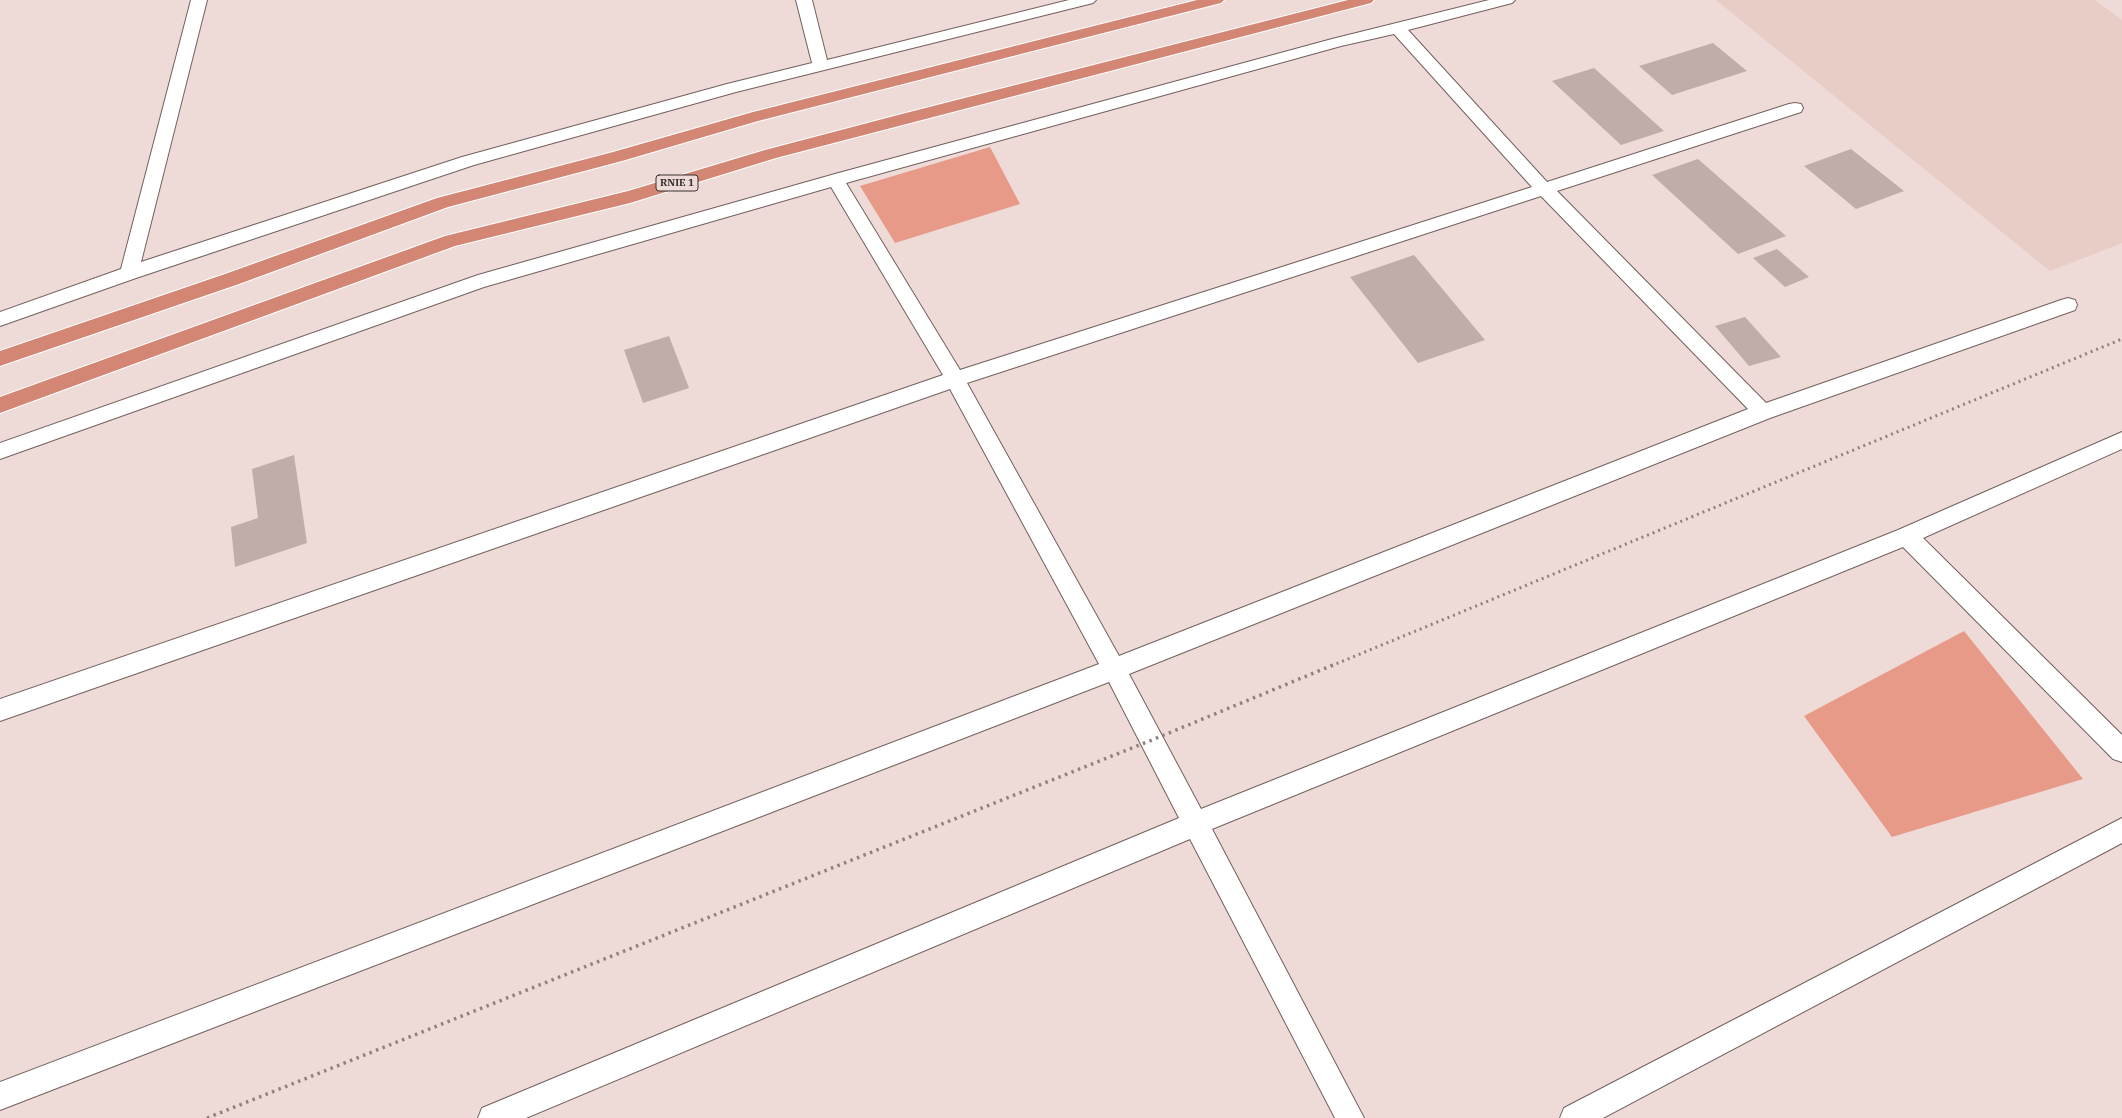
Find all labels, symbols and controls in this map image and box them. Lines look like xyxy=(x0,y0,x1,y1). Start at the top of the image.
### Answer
road number: RNIE 1 xyxy=(656,175,698,191)

